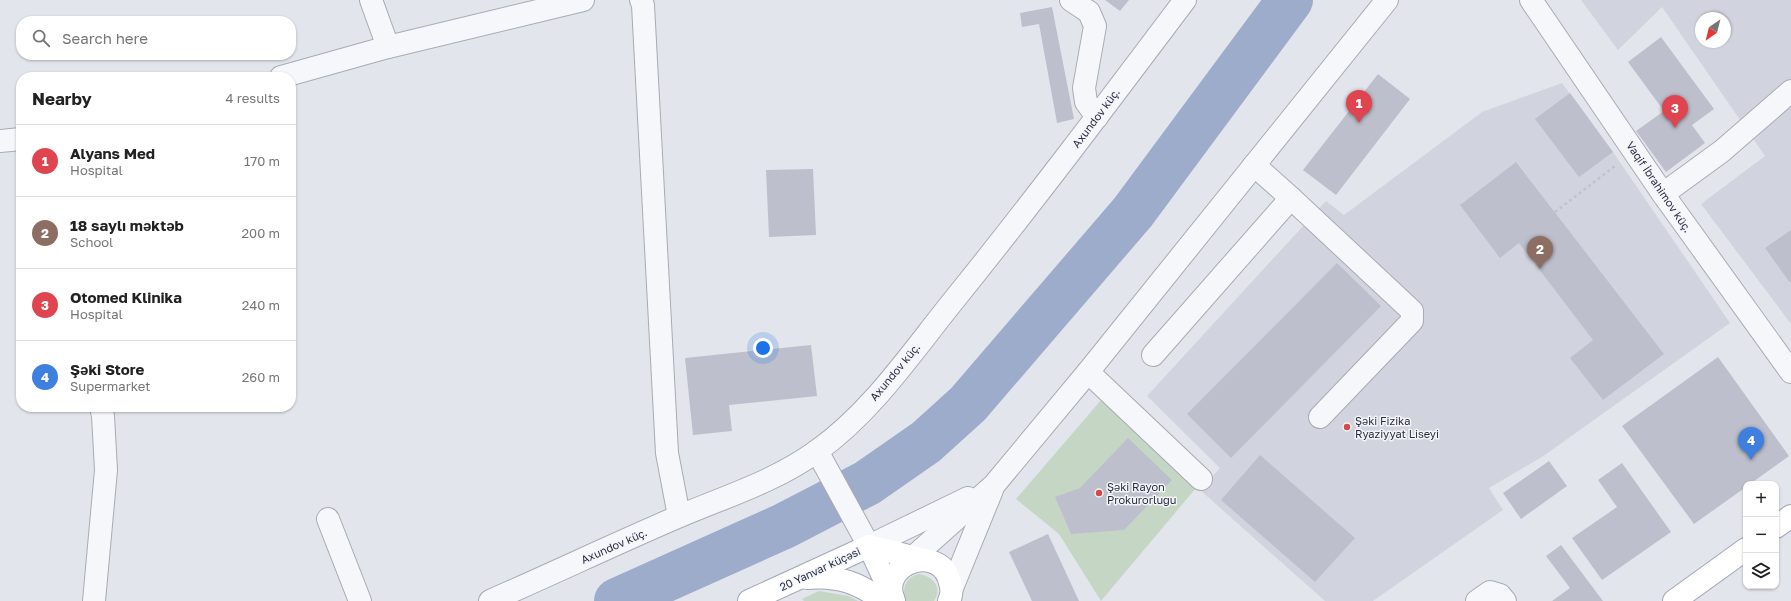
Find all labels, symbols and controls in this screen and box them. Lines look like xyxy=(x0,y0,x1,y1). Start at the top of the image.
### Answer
north arrow xyxy=(1695,12,1731,48)
search box xyxy=(16,16,296,60)
icon: search xyxy=(30,27,52,49)
text: Search here xyxy=(62,29,148,47)
street label: Axundov küç. xyxy=(1069,85,1122,150)
text: Nearby xyxy=(32,88,92,109)
text: 4 results xyxy=(226,90,280,106)
pin: 1 xyxy=(1346,90,1372,123)
pin: 3 xyxy=(1662,95,1688,128)
street label: Vaqif İbrahimov küç. xyxy=(1624,139,1695,235)
text: Alyans Med xyxy=(70,144,155,162)
text: 1 xyxy=(42,153,48,169)
text: 170 m xyxy=(244,153,280,169)
text: Hospital xyxy=(70,162,123,178)
text: 18 saylı məktəb xyxy=(70,216,184,234)
text: 2 xyxy=(41,225,49,241)
text: 200 m xyxy=(242,225,280,241)
text: School xyxy=(70,234,113,250)
pin: 2 xyxy=(1527,236,1553,269)
text: Otomed Klinika xyxy=(70,288,182,306)
text: 3 xyxy=(41,297,49,313)
text: 240 m xyxy=(242,297,280,313)
text: Hospital xyxy=(70,306,123,322)
your location xyxy=(753,338,773,358)
street label: Axundov küç. xyxy=(867,340,922,403)
text: Şəki Store xyxy=(70,360,144,378)
text: 4 xyxy=(41,369,49,385)
text: 260 m xyxy=(242,369,280,385)
text: Supermarket xyxy=(70,378,151,394)
place label: Şəki Fizika Ryaziyyat Liseyi xyxy=(1355,414,1439,440)
marker: Şəki Fizika Ryaziyyat Liseyi xyxy=(1342,422,1352,432)
pin: 4 xyxy=(1738,427,1764,460)
place label: Şəki Rayon Prokurorluğu xyxy=(1107,480,1177,506)
map controls xyxy=(1743,481,1779,589)
button: + xyxy=(1743,481,1779,517)
marker: Şəki Rayon Prokurorluğu xyxy=(1094,488,1104,498)
button: − xyxy=(1743,517,1779,553)
street label: Axundov küç. xyxy=(579,525,649,566)
street label: 20 Yanvar küçəsi xyxy=(777,544,862,593)
button: layers xyxy=(1743,553,1779,589)

